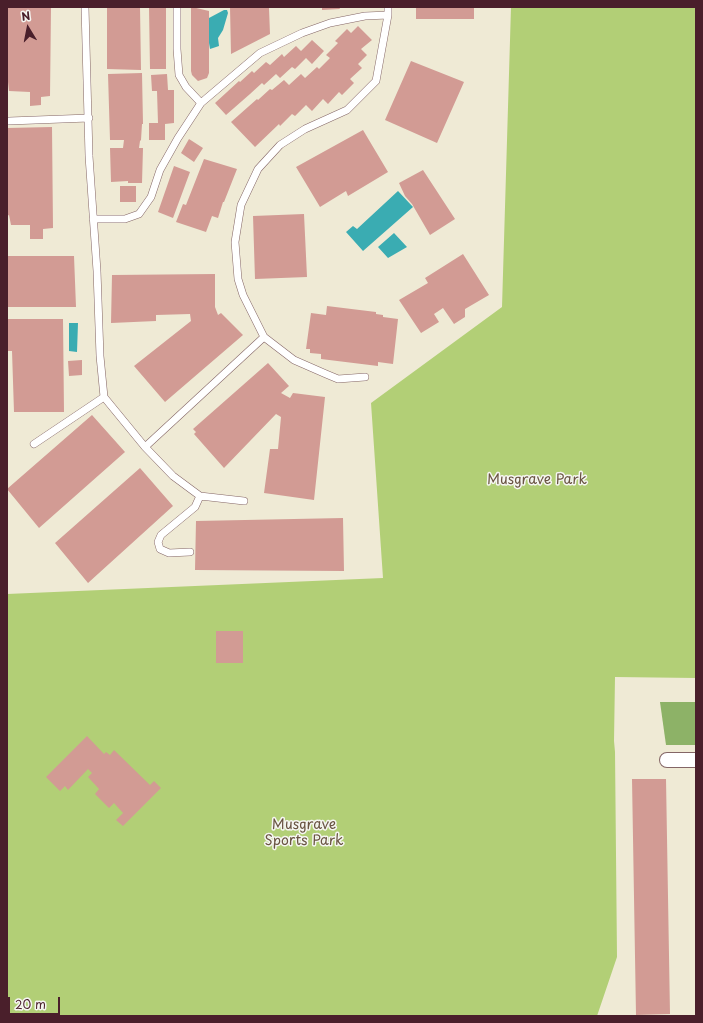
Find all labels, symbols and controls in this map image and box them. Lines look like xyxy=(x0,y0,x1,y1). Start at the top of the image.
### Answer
text: N xyxy=(20,7,32,25)
north arrow xyxy=(8,8,48,48)
park label: Musgrave Park xyxy=(487,472,587,488)
park label: Musgrave Sports Park xyxy=(264,817,344,850)
scale bar xyxy=(10,989,62,1015)
text: 20 m xyxy=(15,995,46,1013)

